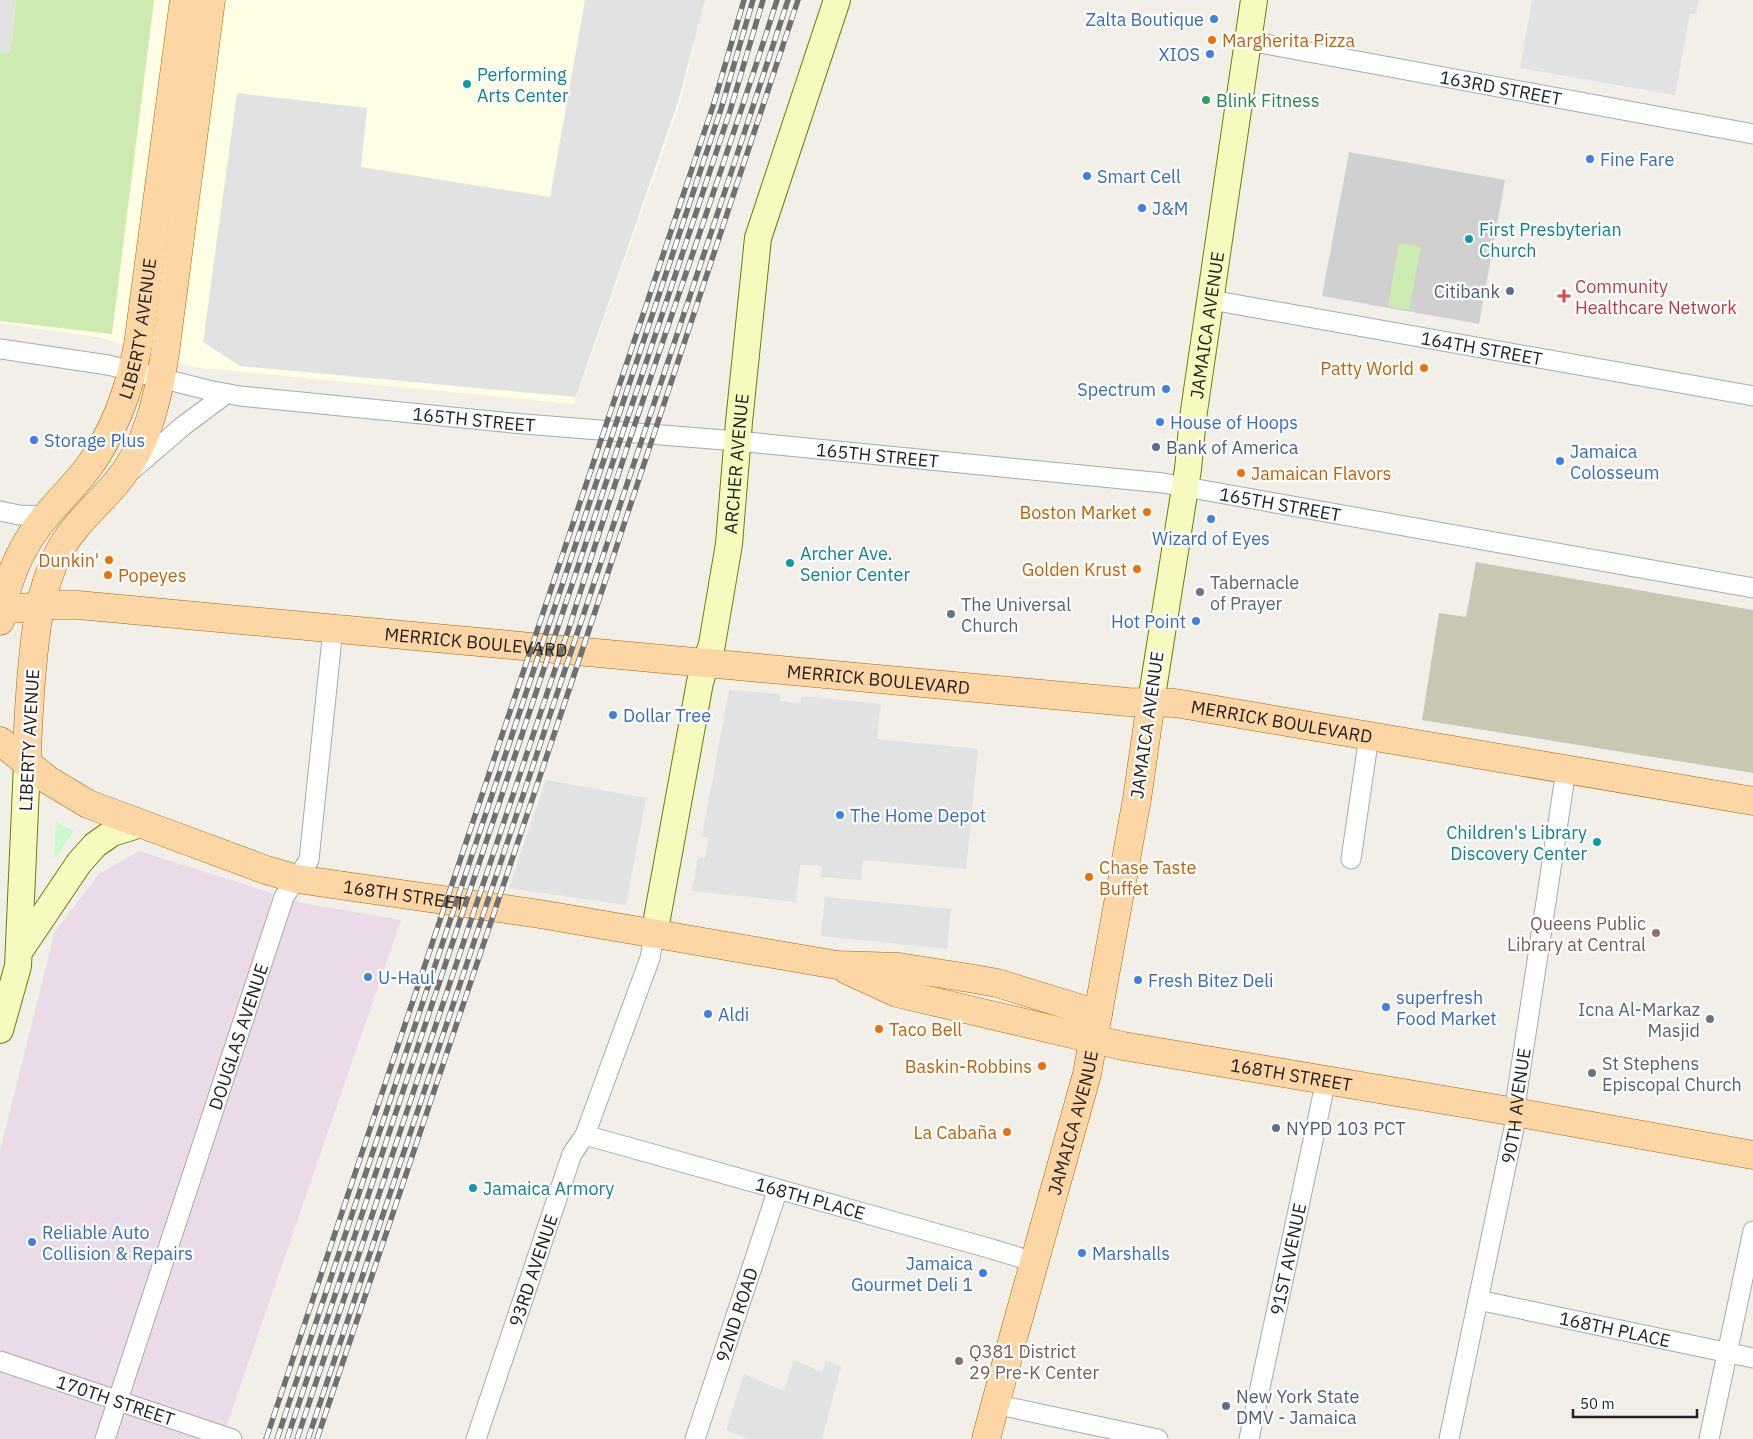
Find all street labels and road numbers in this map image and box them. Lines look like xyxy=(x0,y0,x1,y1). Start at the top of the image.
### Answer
street label: 163RD STREET xyxy=(1438,65,1564,110)
street label: JAMAICA AVENUE xyxy=(1184,250,1229,400)
street label: LIBERTY AVENUE xyxy=(113,257,161,402)
street label: 164TH STREET xyxy=(1419,326,1544,370)
street label: ARCHER AVENUE xyxy=(718,392,753,535)
street label: 165TH STREET xyxy=(412,402,536,436)
street label: 165TH STREET xyxy=(815,437,940,472)
street label: 165TH STREET xyxy=(1218,482,1343,526)
street label: MERRICK BOULEVARD xyxy=(384,622,569,662)
street label: JAMAICA AVENUE xyxy=(1125,650,1169,800)
street label: MERRICK BOULEVARD xyxy=(786,659,971,699)
street label: LIBERTY AVENUE xyxy=(14,668,44,812)
street label: MERRICK BOULEVARD xyxy=(1189,694,1374,748)
street label: 168TH STREET xyxy=(342,874,467,915)
street label: DOUGLAS AVENUE xyxy=(203,960,273,1113)
street label: 90TH AVENUE xyxy=(1495,1046,1535,1166)
street label: JAMAICA AVENUE xyxy=(1042,1049,1103,1198)
street label: 168TH STREET xyxy=(1229,1053,1354,1096)
street label: 168TH PLACE xyxy=(753,1172,868,1224)
street label: 91ST AVENUE xyxy=(1264,1201,1311,1317)
street label: 93RD AVENUE xyxy=(503,1211,562,1330)
street label: 92ND ROAD xyxy=(710,1264,763,1365)
street label: 168TH PLACE xyxy=(1557,1306,1673,1352)
street label: 170TH STREET xyxy=(54,1369,178,1430)

